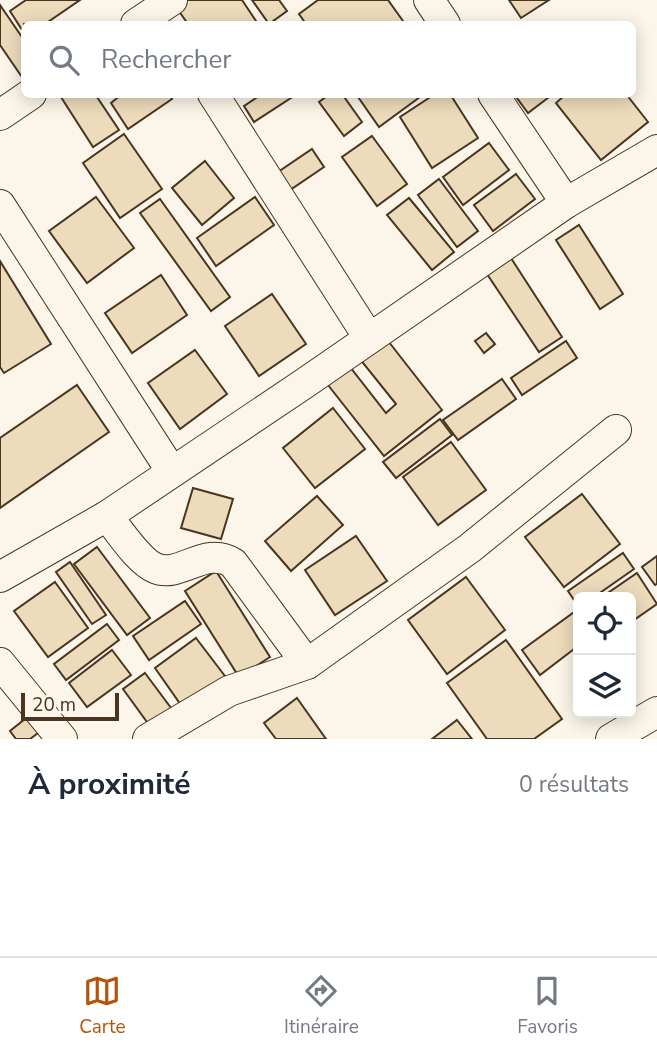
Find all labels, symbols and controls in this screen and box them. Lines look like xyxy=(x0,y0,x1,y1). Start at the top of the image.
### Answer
search box xyxy=(21,21,636,98)
icon: search xyxy=(45,41,83,79)
text: Rechercher xyxy=(101,42,232,77)
map controls xyxy=(573,592,636,718)
button: locate xyxy=(573,592,636,655)
button: layers xyxy=(573,655,636,718)
scale bar xyxy=(21,690,119,722)
text: 20 m xyxy=(32,692,76,718)
text: À proximité xyxy=(28,764,190,805)
text: 0 résultats xyxy=(519,769,629,800)
tab: Carte xyxy=(79,972,126,1040)
tab: Itinéraire xyxy=(284,972,359,1040)
tab: Favoris xyxy=(517,972,578,1040)

